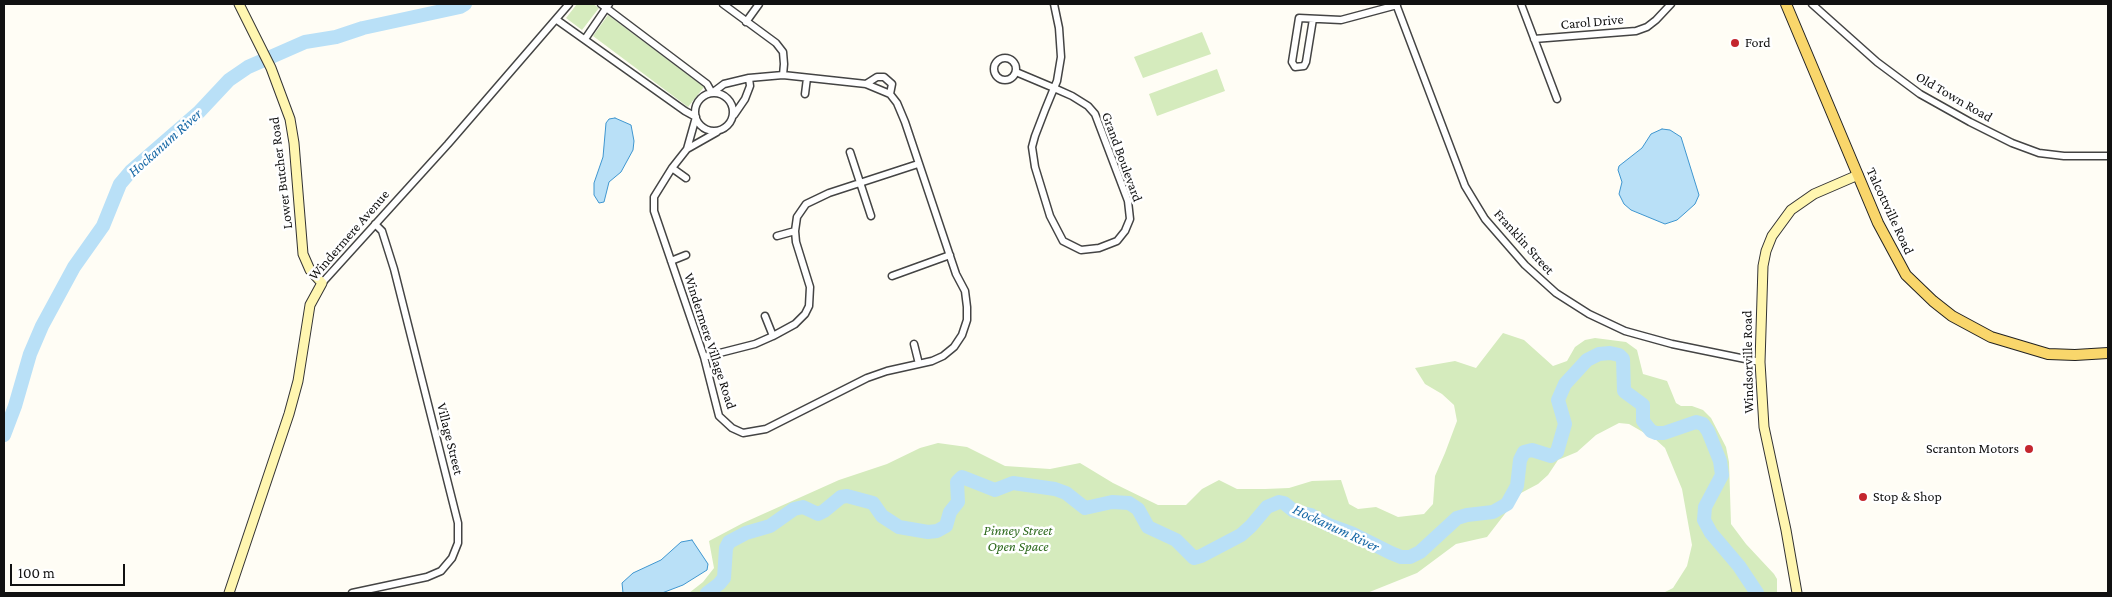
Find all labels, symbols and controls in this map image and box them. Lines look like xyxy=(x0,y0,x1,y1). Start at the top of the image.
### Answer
street label: Carol Drive xyxy=(1560,11,1624,33)
place label: Ford xyxy=(1745,35,1771,51)
marker: Ford xyxy=(1729,37,1741,49)
street label: Old Town Road xyxy=(1913,68,1995,126)
water label: Hockanum River xyxy=(124,105,206,181)
street label: Grand Boulevard xyxy=(1098,110,1146,204)
street label: Lower Butcher Road xyxy=(266,116,296,230)
street label: Talcottville Road xyxy=(1863,165,1917,257)
street label: Windermere Avenue xyxy=(305,186,393,284)
street label: Franklin Street xyxy=(1490,206,1558,278)
street label: Windermere Village Road xyxy=(680,271,740,411)
street label: Windsorville Road xyxy=(1739,310,1757,414)
street label: Village Street xyxy=(433,401,467,477)
place label: Scranton Motors xyxy=(1926,441,2019,457)
marker: Scranton Motors xyxy=(2023,443,2035,455)
place label: Stop & Shop xyxy=(1873,489,1942,505)
marker: Stop & Shop xyxy=(1857,491,1869,503)
water label: Hockanum River xyxy=(1290,500,1382,556)
park label: Pinney Street Open Space xyxy=(984,523,1052,556)
scale bar xyxy=(12,554,128,586)
text: 100 m xyxy=(18,565,55,581)

